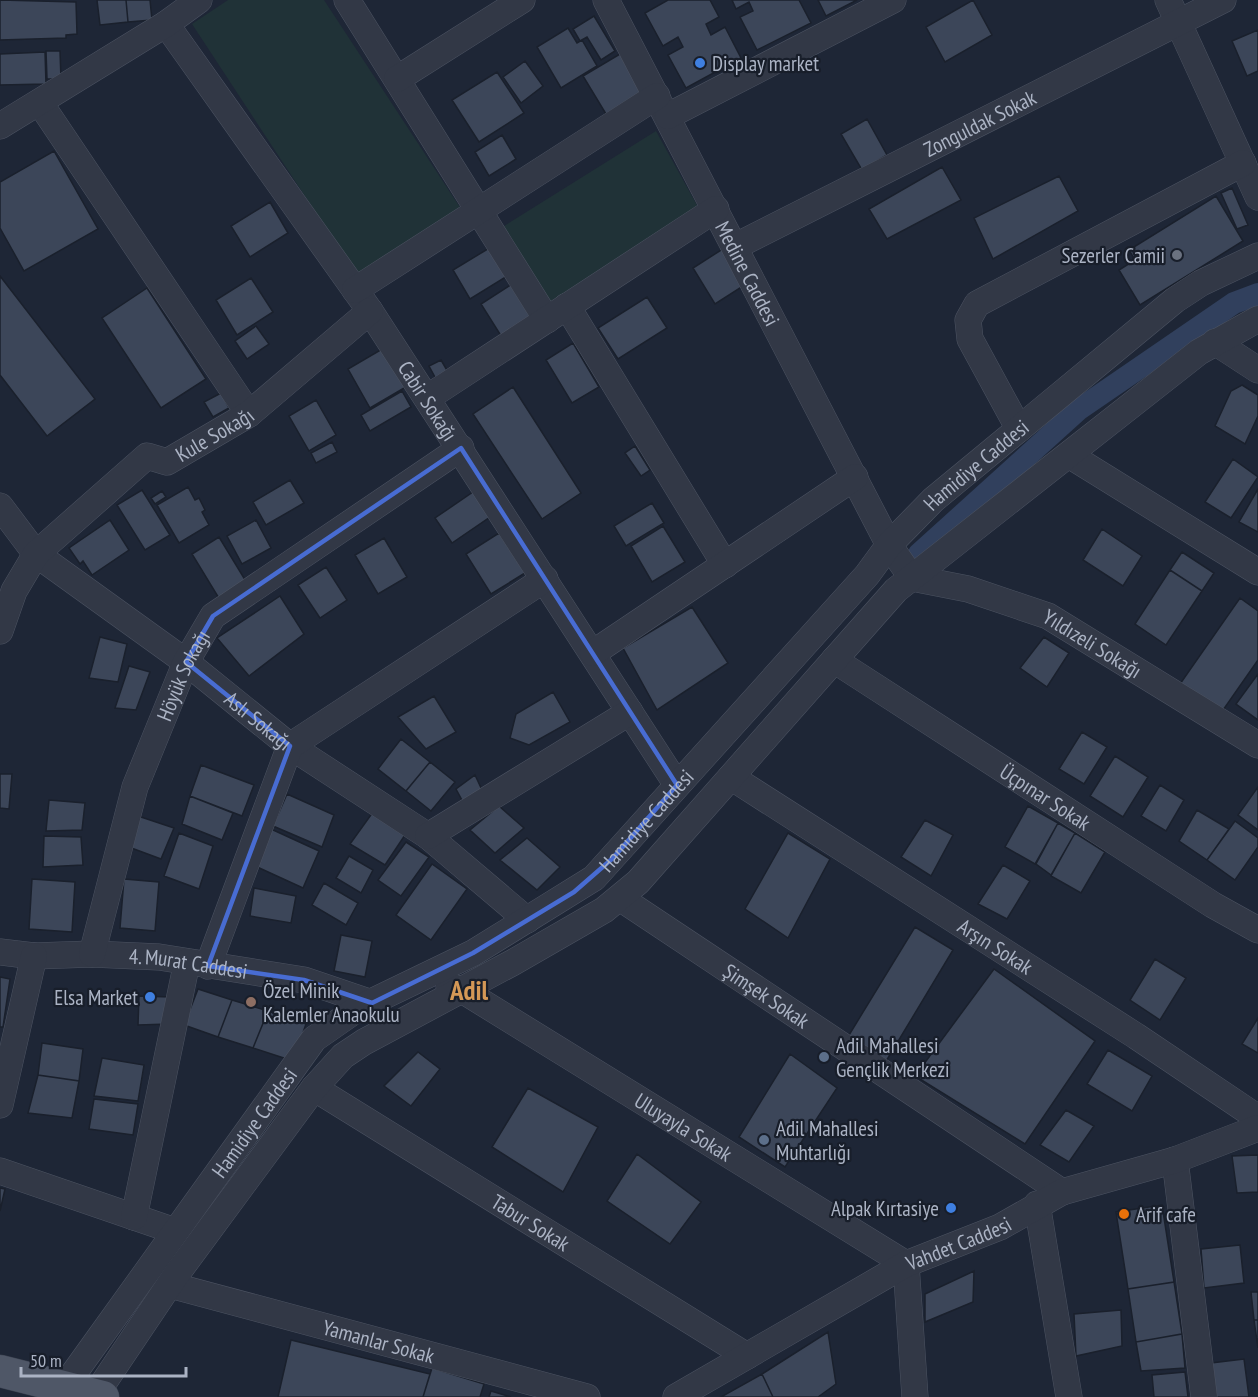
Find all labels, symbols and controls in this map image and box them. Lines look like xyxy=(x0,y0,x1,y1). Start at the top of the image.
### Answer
place label: Display market xyxy=(712,50,819,77)
marker: Display market xyxy=(693,56,707,70)
street label: Zonguldak Sokak xyxy=(919,83,1040,163)
street label: Medine Caddesi xyxy=(710,216,786,330)
place label: Sezerler Camii xyxy=(1061,242,1165,269)
marker: Sezerler Camii xyxy=(1170,248,1184,262)
street label: Cabir Sokağı xyxy=(392,356,464,446)
street label: Kule Sokağı xyxy=(170,402,259,468)
street label: Hamidiye Caddesi xyxy=(917,413,1034,516)
street label: Yıldızeli Sokağı xyxy=(1038,603,1147,684)
street label: Höyük Sokağı xyxy=(150,625,216,725)
street label: Aslı Sokağı xyxy=(219,685,298,756)
street label: Üçpınar Sokak xyxy=(995,758,1096,836)
street label: Hamidiye Caddesi xyxy=(593,764,699,877)
street label: Arşın Sokak xyxy=(953,912,1038,980)
street label: 4. Murat Caddesi xyxy=(128,942,249,984)
street label: Şimşek Sokak xyxy=(718,957,815,1034)
district label: Adil xyxy=(449,973,489,1007)
place label: Özel Minik Kalemler Anaokulu xyxy=(263,977,400,1028)
place label: Elsa Market xyxy=(54,984,138,1011)
marker: Elsa Market xyxy=(143,990,157,1004)
marker: Özel Minik Kalemler Anaokulu xyxy=(244,995,258,1009)
place label: Adil Mahallesi Gençlik Merkezi xyxy=(836,1032,950,1083)
marker: Adil Mahallesi Gençlik Merkezi xyxy=(817,1050,831,1064)
street label: Hamidiye Caddesi xyxy=(205,1062,303,1183)
street label: Uluyayla Sokak xyxy=(630,1086,737,1167)
place label: Adil Mahallesi Muhtarlığı xyxy=(776,1115,878,1166)
marker: Adil Mahallesi Muhtarlığı xyxy=(757,1133,771,1147)
street label: Tabur Sokak xyxy=(487,1188,575,1257)
place label: Alpak Kırtasiye xyxy=(831,1195,939,1222)
marker: Alpak Kırtasiye xyxy=(944,1201,958,1215)
place label: Arif cafe xyxy=(1136,1201,1196,1228)
marker: Arif cafe xyxy=(1117,1207,1131,1221)
street label: Vahdet Caddesi xyxy=(901,1210,1016,1277)
street label: Yamanlar Sokak xyxy=(320,1313,437,1369)
scale bar xyxy=(21,1340,186,1378)
text: 50 m xyxy=(30,1349,62,1372)

